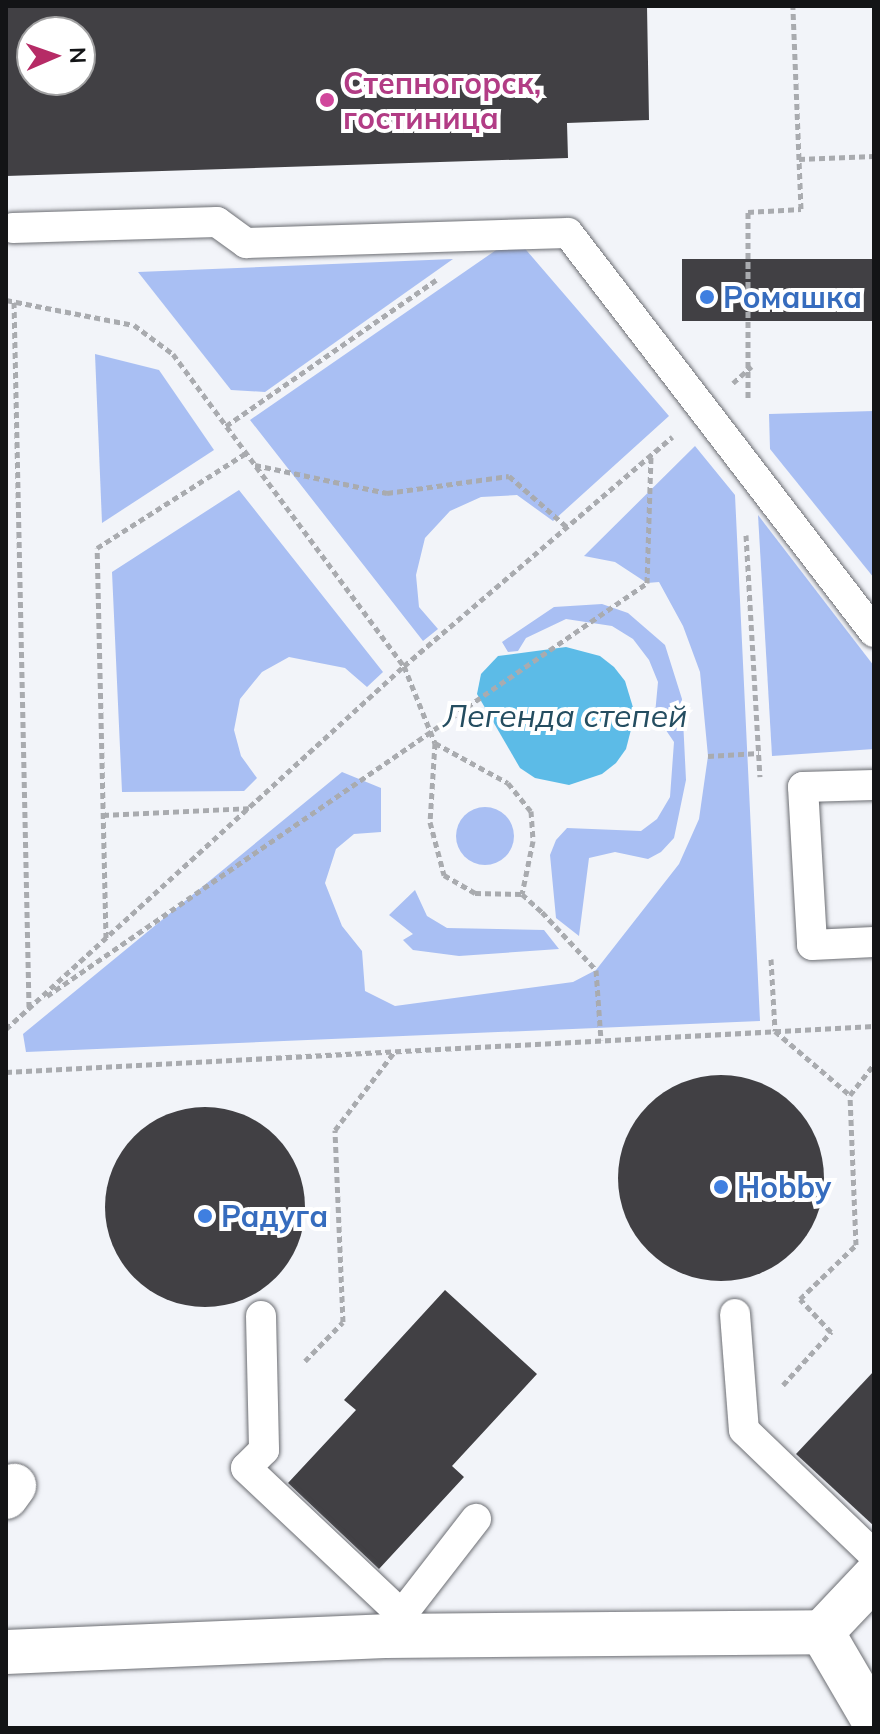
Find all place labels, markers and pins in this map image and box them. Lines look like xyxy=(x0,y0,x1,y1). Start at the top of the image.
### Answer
place label: Степногорск, гостиница xyxy=(343,65,541,136)
marker: Степногорск, гостиница xyxy=(318,91,336,109)
place label: Ромашка xyxy=(723,279,862,315)
marker: Ромашка xyxy=(698,288,716,306)
place label: Hobby xyxy=(737,1169,831,1205)
marker: Hobby xyxy=(712,1178,730,1196)
place label: Радуга xyxy=(221,1198,328,1234)
marker: Радуга xyxy=(196,1207,214,1225)

